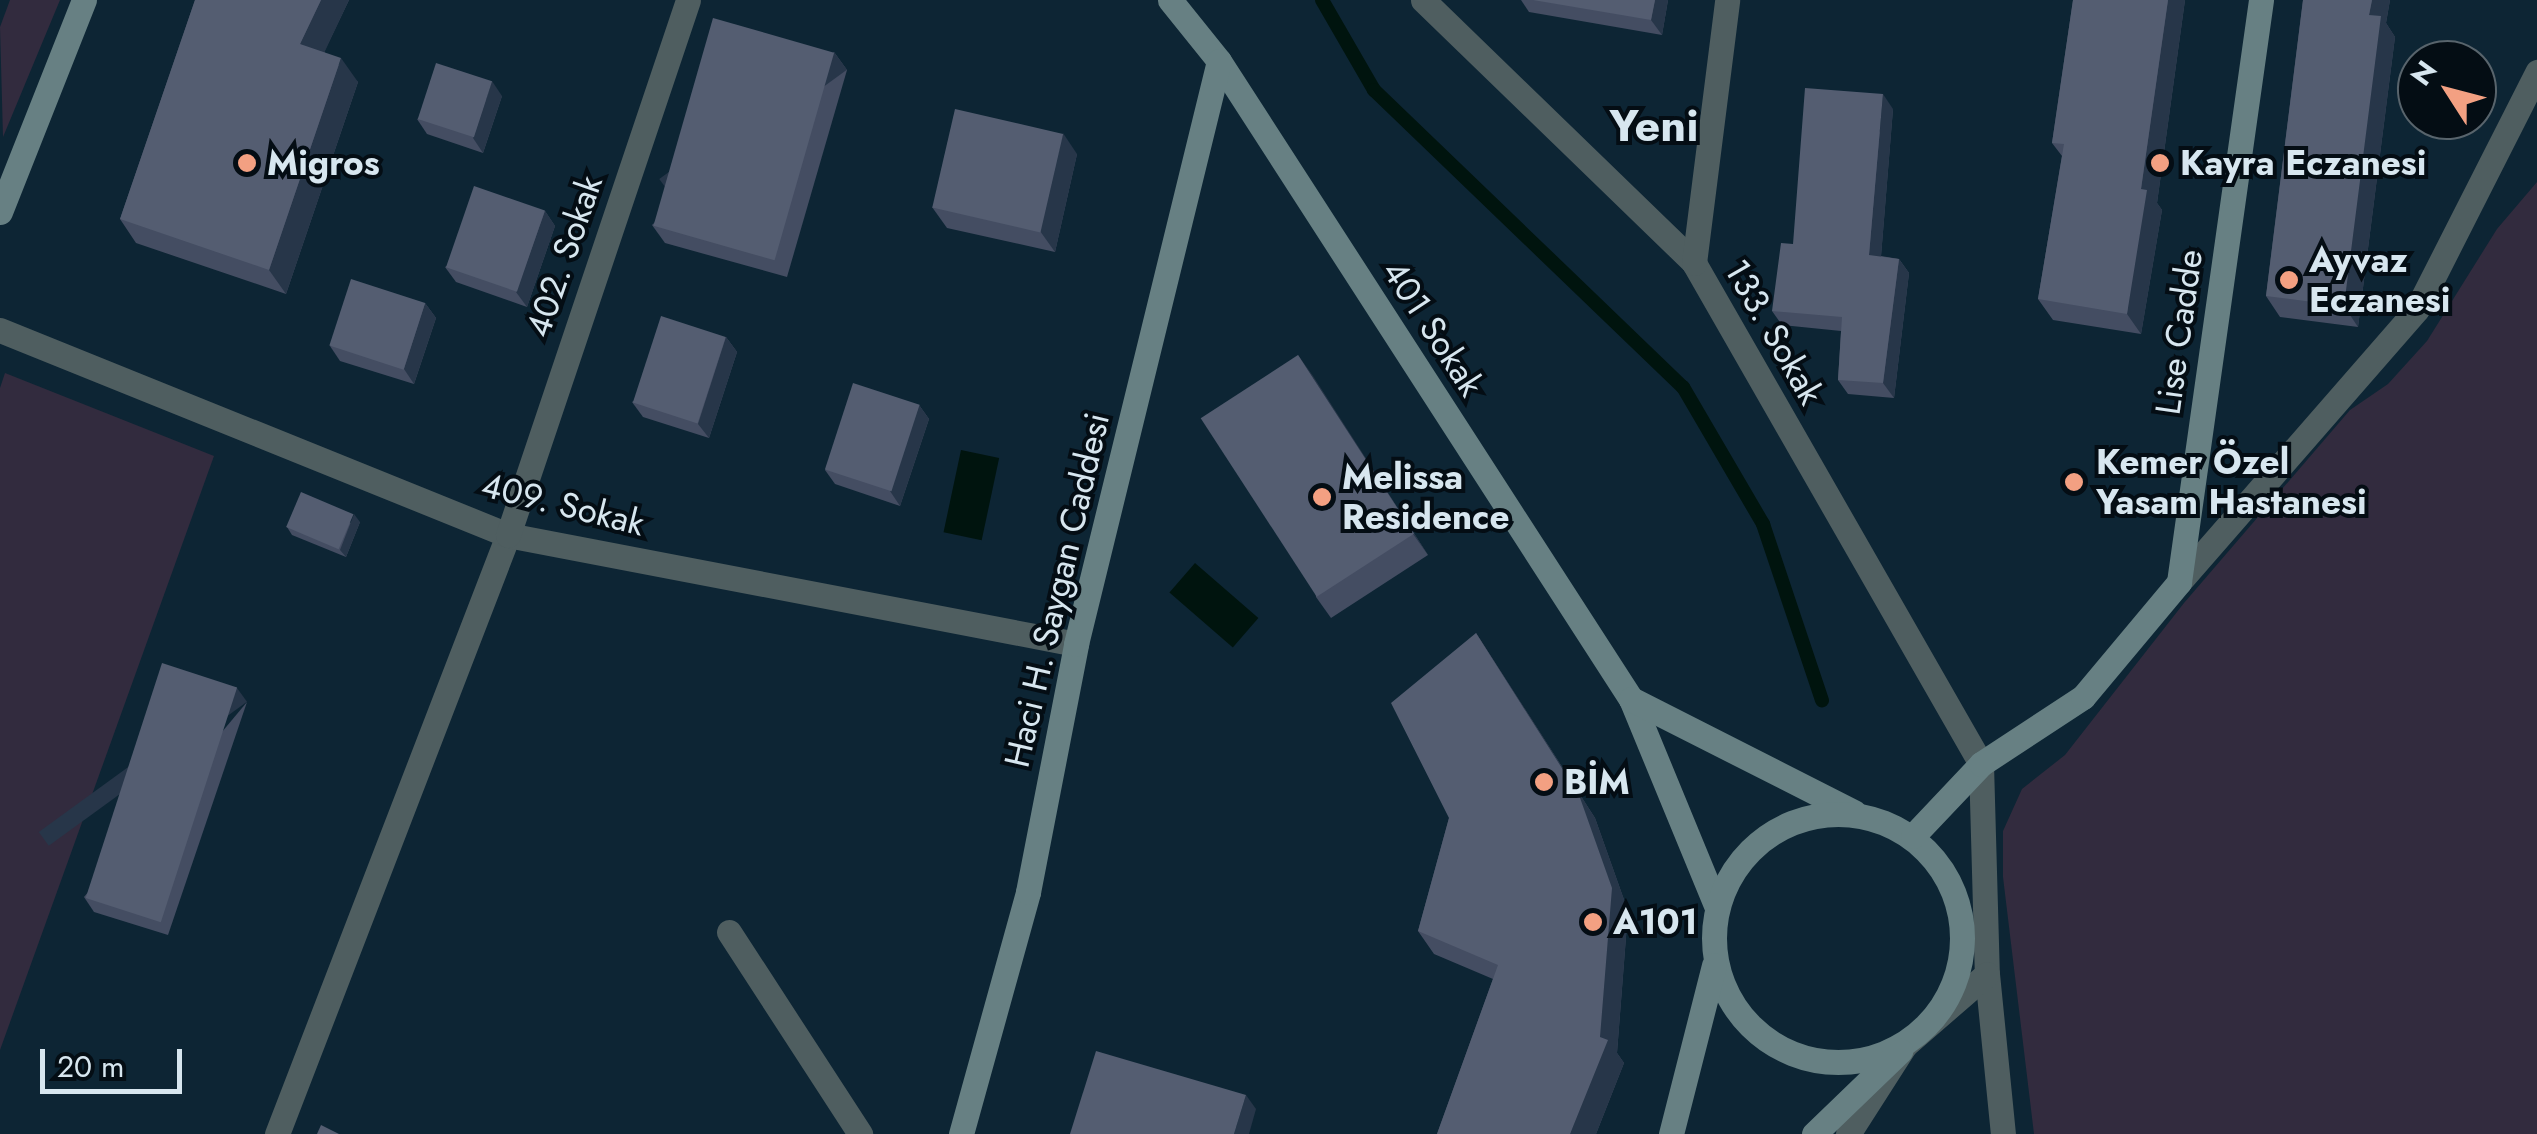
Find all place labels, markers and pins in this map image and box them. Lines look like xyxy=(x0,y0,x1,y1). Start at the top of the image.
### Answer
place label: Migros xyxy=(267,142,380,184)
place label: Kayra Eczanesi xyxy=(2180,142,2426,184)
marker: Migros xyxy=(236,152,258,174)
marker: Kayra Eczanesi xyxy=(2149,152,2171,174)
place label: Ayvaz Eczanesi xyxy=(2309,239,2450,321)
marker: Ayvaz Eczanesi xyxy=(2278,269,2300,291)
place label: Kemer Özel Yasam Hastanesi xyxy=(2096,441,2367,523)
place label: Melissa Residence xyxy=(1342,456,1509,538)
marker: Kemer Özel Yasam Hastanesi xyxy=(2061,469,2087,495)
marker: Melissa Residence xyxy=(1311,486,1333,508)
place label: BİM xyxy=(1564,761,1630,803)
marker: BİM xyxy=(1533,771,1555,793)
place label: A101 xyxy=(1613,901,1698,943)
marker: A101 xyxy=(1582,911,1604,933)

